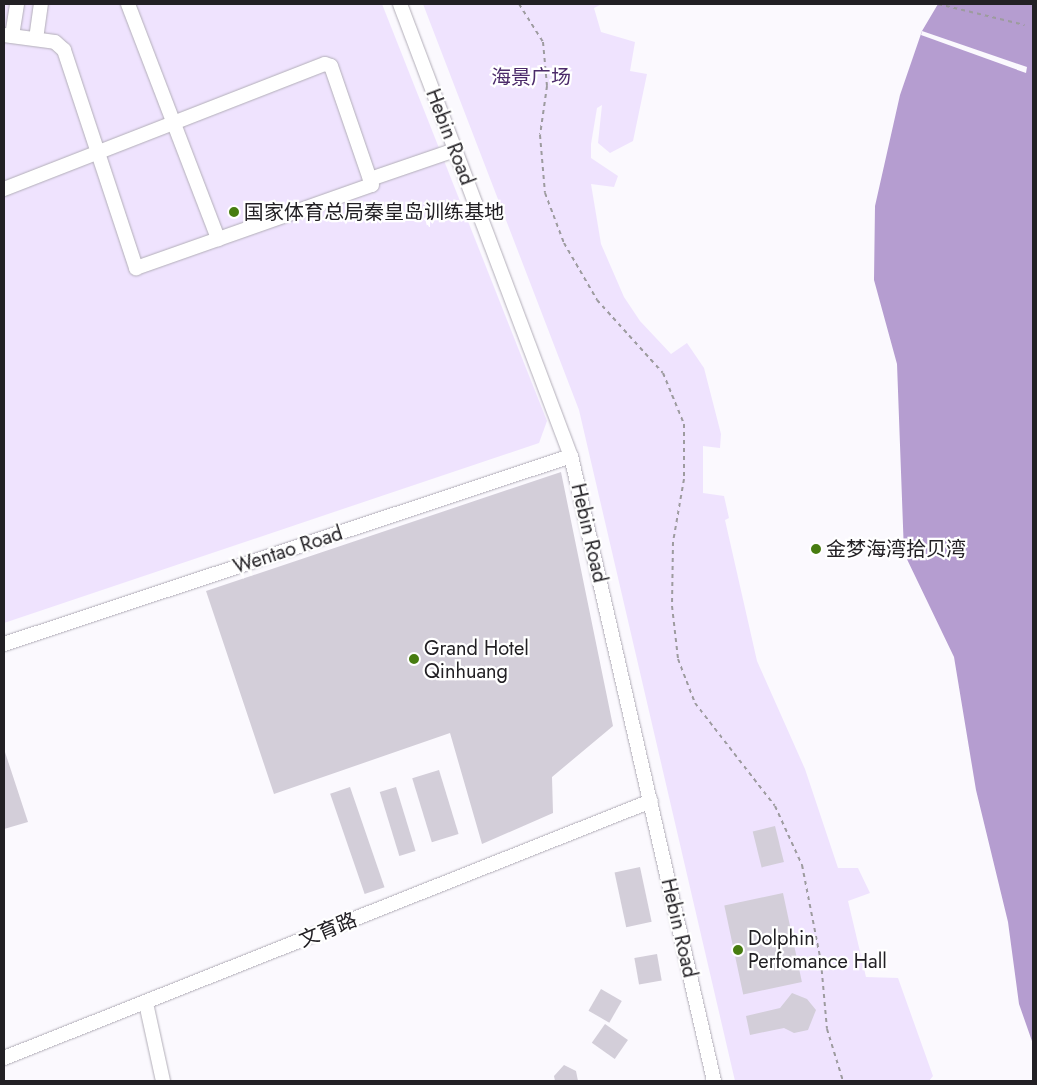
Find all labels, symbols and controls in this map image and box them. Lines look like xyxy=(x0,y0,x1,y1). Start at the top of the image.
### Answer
park label: 海景广场 xyxy=(491,65,571,89)
street label: Hebin Road xyxy=(421,86,479,188)
place label: 国家体育总局秦皇岛训练基地 xyxy=(244,200,504,224)
marker: 国家体育总局秦皇岛训练基地 xyxy=(228,206,240,218)
street label: Hebin Road xyxy=(566,481,612,585)
street label: Wentao Road xyxy=(230,521,346,579)
place label: 金梦海湾拾贝湾 xyxy=(826,537,966,561)
marker: 金梦海湾拾贝湾 xyxy=(810,543,822,555)
place label: Grand Hotel Qinhuang xyxy=(424,636,529,683)
marker: Grand Hotel Qinhuang xyxy=(408,653,420,665)
street label: Hebin Road xyxy=(656,876,702,980)
street label: 文育路 xyxy=(296,908,360,952)
place label: Dolphin Perfomance Hall xyxy=(748,926,887,973)
marker: Dolphin Perfomance Hall xyxy=(732,944,744,956)

